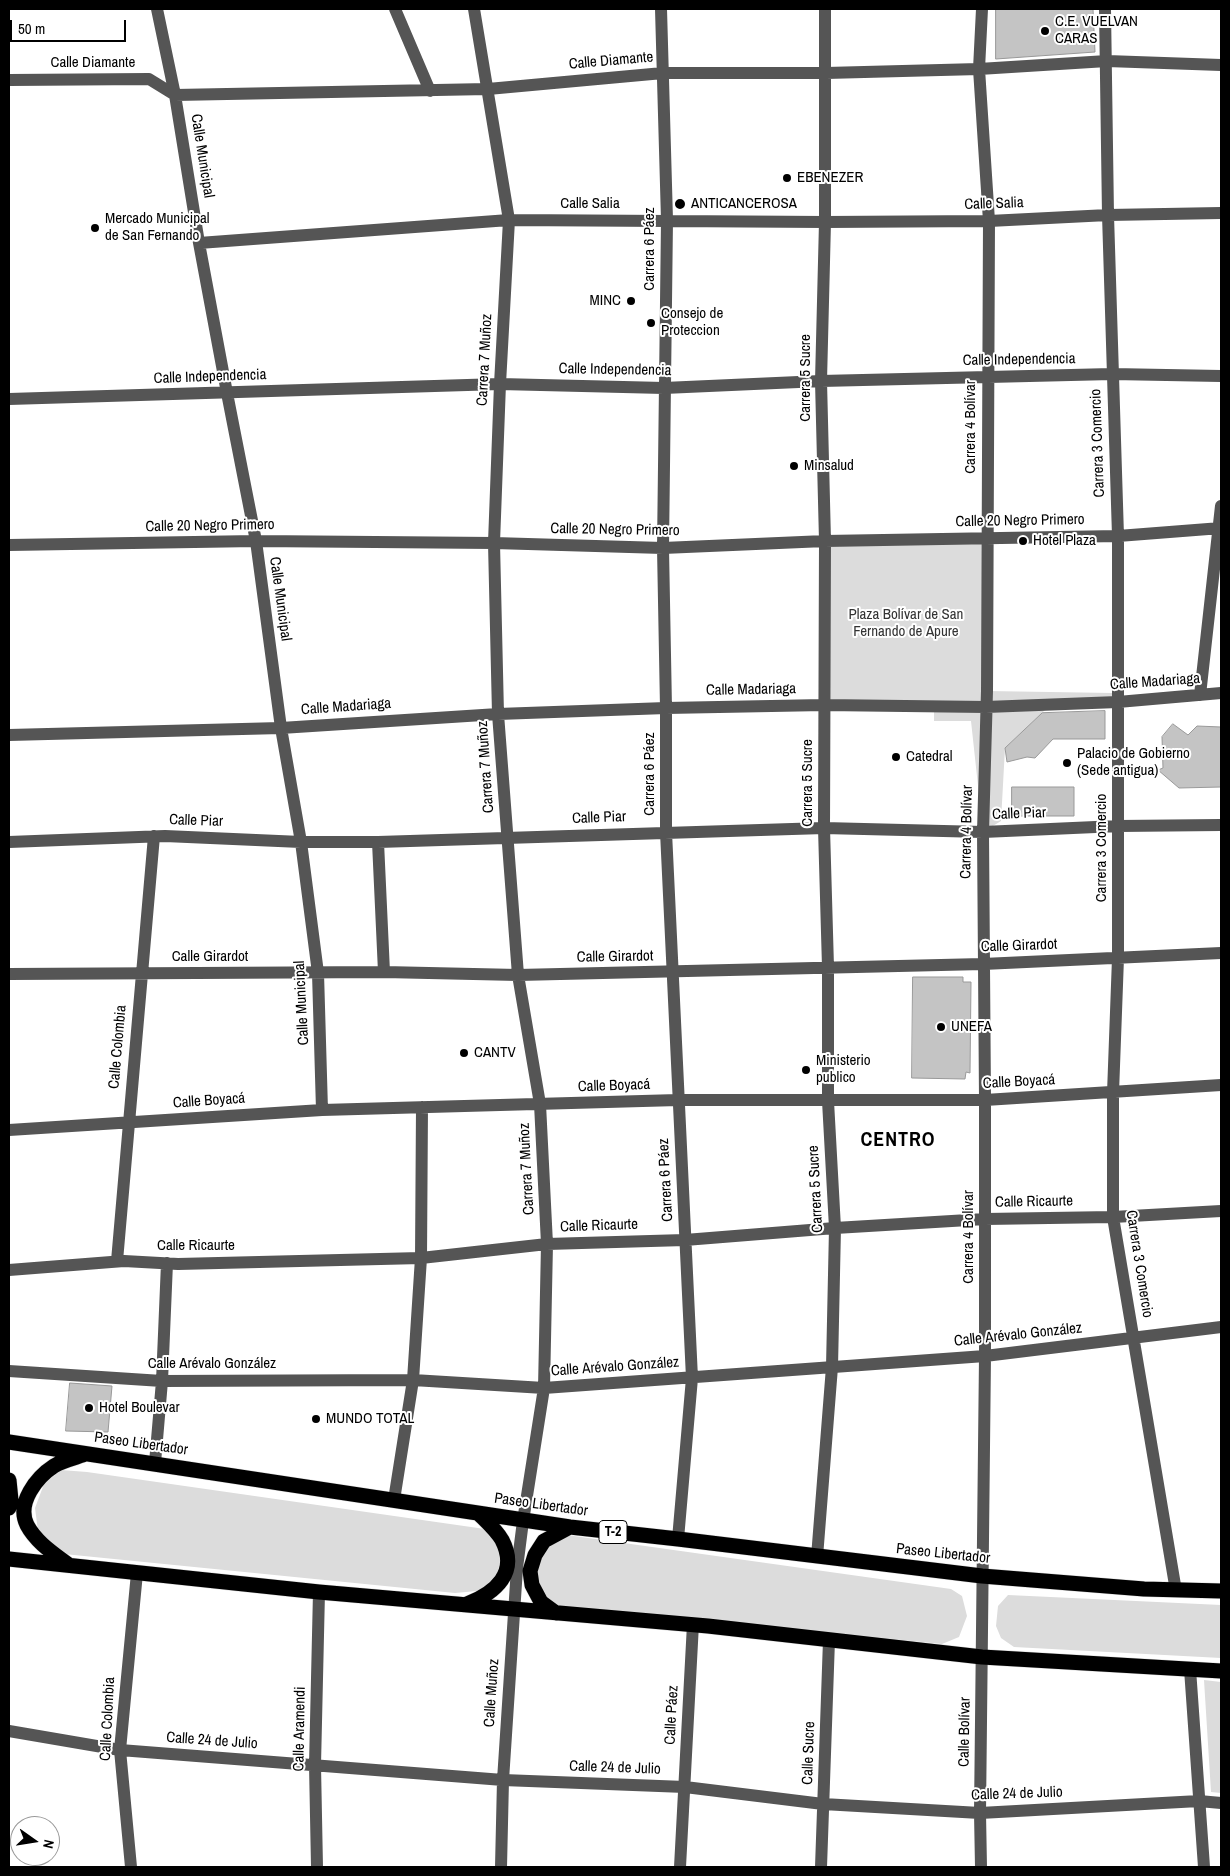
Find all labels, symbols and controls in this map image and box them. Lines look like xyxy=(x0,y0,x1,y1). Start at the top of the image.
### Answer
scale bar xyxy=(12,10,129,42)
place label: C.E. VUELVAN CARAS xyxy=(1055,13,1138,48)
text: 50 m xyxy=(18,18,45,39)
marker: C.E. VUELVAN CARAS xyxy=(1039,25,1051,37)
street label: Calle Diamante xyxy=(568,48,654,74)
street label: Calle Diamante xyxy=(51,54,135,72)
street label: Calle Municipal xyxy=(186,113,218,199)
place label: EBENEZER xyxy=(797,169,863,187)
marker: EBENEZER xyxy=(781,172,793,184)
street label: Calle Salia xyxy=(964,194,1024,214)
street label: Calle Salia xyxy=(560,195,620,213)
place label: ANTICANCEROSA xyxy=(691,195,797,213)
marker: ANTICANCEROSA xyxy=(673,197,687,211)
street label: Carrera 6 Páez xyxy=(641,207,659,291)
place label: Mercado Municipal de San Fernando xyxy=(105,210,210,245)
marker: Mercado Municipal de San Fernando xyxy=(89,222,101,234)
place label: MINC xyxy=(590,292,621,310)
marker: MINC xyxy=(625,295,637,307)
place label: Consejo de Proteccion xyxy=(661,305,723,340)
street label: Carrera 7 Muñoz xyxy=(474,313,496,407)
marker: Consejo de Proteccion xyxy=(645,317,657,329)
street label: Carrera 5 Sucre xyxy=(797,334,815,422)
street label: Calle Independencia xyxy=(962,350,1076,370)
street label: Calle Independencia xyxy=(558,360,672,380)
street label: Calle Independencia xyxy=(153,366,267,388)
street label: Carrera 4 Bolívar xyxy=(962,380,980,474)
street label: Carrera 3 Comercio xyxy=(1087,388,1109,498)
place label: Minsalud xyxy=(804,457,854,475)
marker: Minsalud xyxy=(788,460,800,472)
street label: Calle 20 Negro Primero xyxy=(955,511,1085,531)
street label: Calle 20 Negro Primero xyxy=(145,516,275,536)
street label: Calle 20 Negro Primero xyxy=(550,520,680,540)
place label: Hotel Plaza xyxy=(1033,532,1096,550)
marker: Hotel Plaza xyxy=(1017,535,1029,547)
street label: Calle Municipal xyxy=(265,556,295,642)
park label: Plaza Bolívar de San Fernando de Apure xyxy=(849,606,963,641)
street label: Calle Madariaga xyxy=(1109,670,1201,694)
street label: Calle Madariaga xyxy=(706,680,796,700)
street label: Calle Madariaga xyxy=(300,695,392,719)
street label: Carrera 7 Muñoz xyxy=(474,720,498,814)
street label: Carrera 6 Páez xyxy=(641,732,659,816)
street label: Carrera 5 Sucre xyxy=(799,739,817,827)
place label: Palacio de Gobierno (Sede antigua) xyxy=(1077,745,1190,780)
place label: Catedral xyxy=(906,748,952,766)
marker: Catedral xyxy=(890,751,902,763)
marker: Palacio de Gobierno (Sede antigua) xyxy=(1061,757,1073,769)
street label: Carrera 4 Bolívar xyxy=(957,785,977,879)
street label: Carrera 3 Comercio xyxy=(1093,794,1111,902)
street label: Calle Piar xyxy=(992,804,1046,824)
street label: Calle Piar xyxy=(572,808,626,828)
street label: Calle Piar xyxy=(169,811,223,831)
street label: Calle Girardot xyxy=(980,936,1058,956)
street label: Calle Girardot xyxy=(577,947,653,967)
street label: Calle Girardot xyxy=(172,948,248,966)
street label: Calle Municipal xyxy=(291,960,313,1046)
street label: Calle Colombia xyxy=(105,1004,131,1090)
place label: UNEFA xyxy=(951,1018,992,1036)
marker: UNEFA xyxy=(935,1021,947,1033)
place label: CANTV xyxy=(474,1044,516,1062)
marker: CANTV xyxy=(458,1047,470,1059)
place label: Ministerio publico xyxy=(816,1052,871,1087)
marker: Ministerio publico xyxy=(800,1064,812,1076)
street label: Calle Boyacá xyxy=(982,1071,1056,1093)
street label: Calle Boyacá xyxy=(577,1076,651,1096)
street label: Calle Boyacá xyxy=(172,1089,246,1113)
street label: Carrera 7 Muñoz xyxy=(516,1122,538,1216)
district label: CENTRO xyxy=(860,1129,936,1153)
street label: Carrera 6 Páez xyxy=(655,1138,677,1222)
street label: Carrera 5 Sucre xyxy=(805,1145,827,1233)
street label: Carrera 4 Bolívar xyxy=(960,1190,978,1284)
street label: Calle Ricaurte xyxy=(995,1192,1073,1212)
street label: Carrera 3 Comercio xyxy=(1122,1209,1156,1319)
street label: Calle Ricaurte xyxy=(560,1216,638,1236)
street label: Calle Ricaurte xyxy=(157,1237,235,1255)
street label: Calle Arévalo González xyxy=(953,1319,1083,1351)
street label: Calle Arévalo González xyxy=(550,1354,680,1380)
street label: Calle Arévalo González xyxy=(148,1355,276,1373)
place label: Hotel Boulevar xyxy=(99,1399,180,1417)
marker: Hotel Boulevar xyxy=(83,1402,95,1414)
place label: MUNDO TOTAL xyxy=(326,1410,414,1428)
marker: MUNDO TOTAL xyxy=(310,1413,322,1425)
street label: Paseo Libertador xyxy=(93,1429,189,1459)
street label: Paseo Libertador xyxy=(493,1490,589,1520)
road number: T-2 xyxy=(599,1520,627,1544)
street label: Paseo Libertador xyxy=(895,1540,991,1568)
street label: Calle Muñoz xyxy=(481,1658,503,1728)
street label: Calle Colombia xyxy=(97,1677,119,1761)
street label: Calle Páez xyxy=(661,1685,683,1745)
street label: Calle Aramendi xyxy=(290,1686,310,1772)
street label: Calle Bolívar xyxy=(955,1697,975,1767)
street label: Calle Sucre xyxy=(799,1721,819,1785)
street label: Calle 24 de Julio xyxy=(166,1729,258,1753)
street label: Calle 24 de Julio xyxy=(569,1757,661,1779)
street label: Calle 24 de Julio xyxy=(971,1783,1063,1805)
north arrow xyxy=(10,1816,60,1866)
text: N xyxy=(39,1838,58,1850)

